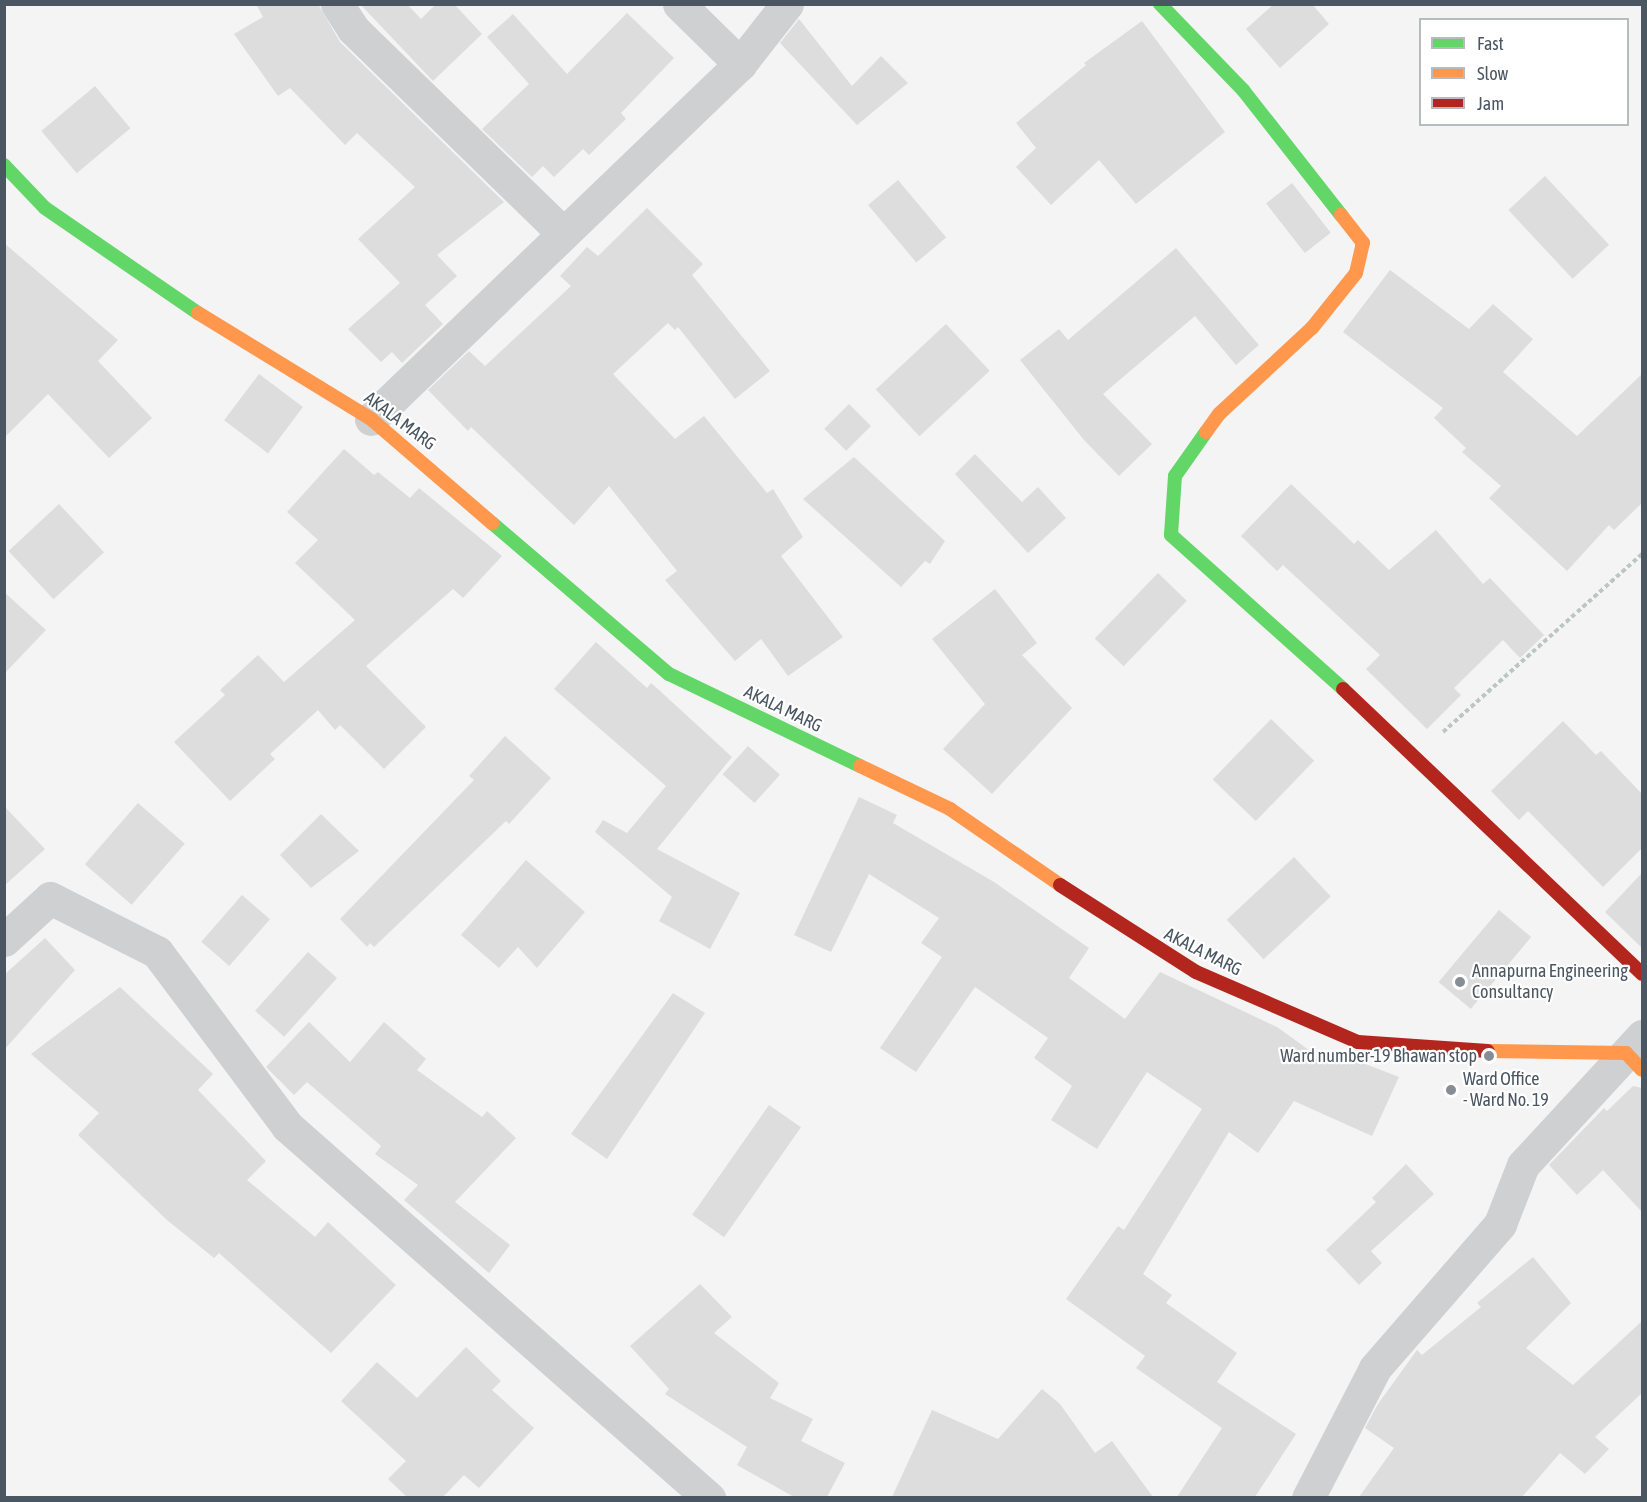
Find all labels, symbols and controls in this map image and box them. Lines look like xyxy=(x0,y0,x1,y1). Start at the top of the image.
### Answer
legend xyxy=(1419,18,1629,126)
text: Fast xyxy=(1477,33,1504,54)
text: Slow xyxy=(1477,63,1508,84)
text: Jam xyxy=(1477,93,1504,114)
street label: AKALA MARG xyxy=(360,387,440,455)
street label: AKALA MARG xyxy=(741,681,825,737)
street label: AKALA MARG xyxy=(1161,923,1245,981)
place label: Annapurna Engineering Consultancy xyxy=(1472,961,1628,1004)
marker: Annapurna Engineering Consultancy xyxy=(1453,975,1467,989)
place label: Ward number-19 Bhawan stop xyxy=(1280,1045,1477,1067)
marker: Ward number-19 Bhawan stop xyxy=(1482,1049,1496,1063)
place label: Ward Office - Ward No. 19 xyxy=(1463,1069,1549,1112)
marker: Ward Office - Ward No. 19 xyxy=(1444,1083,1458,1097)

